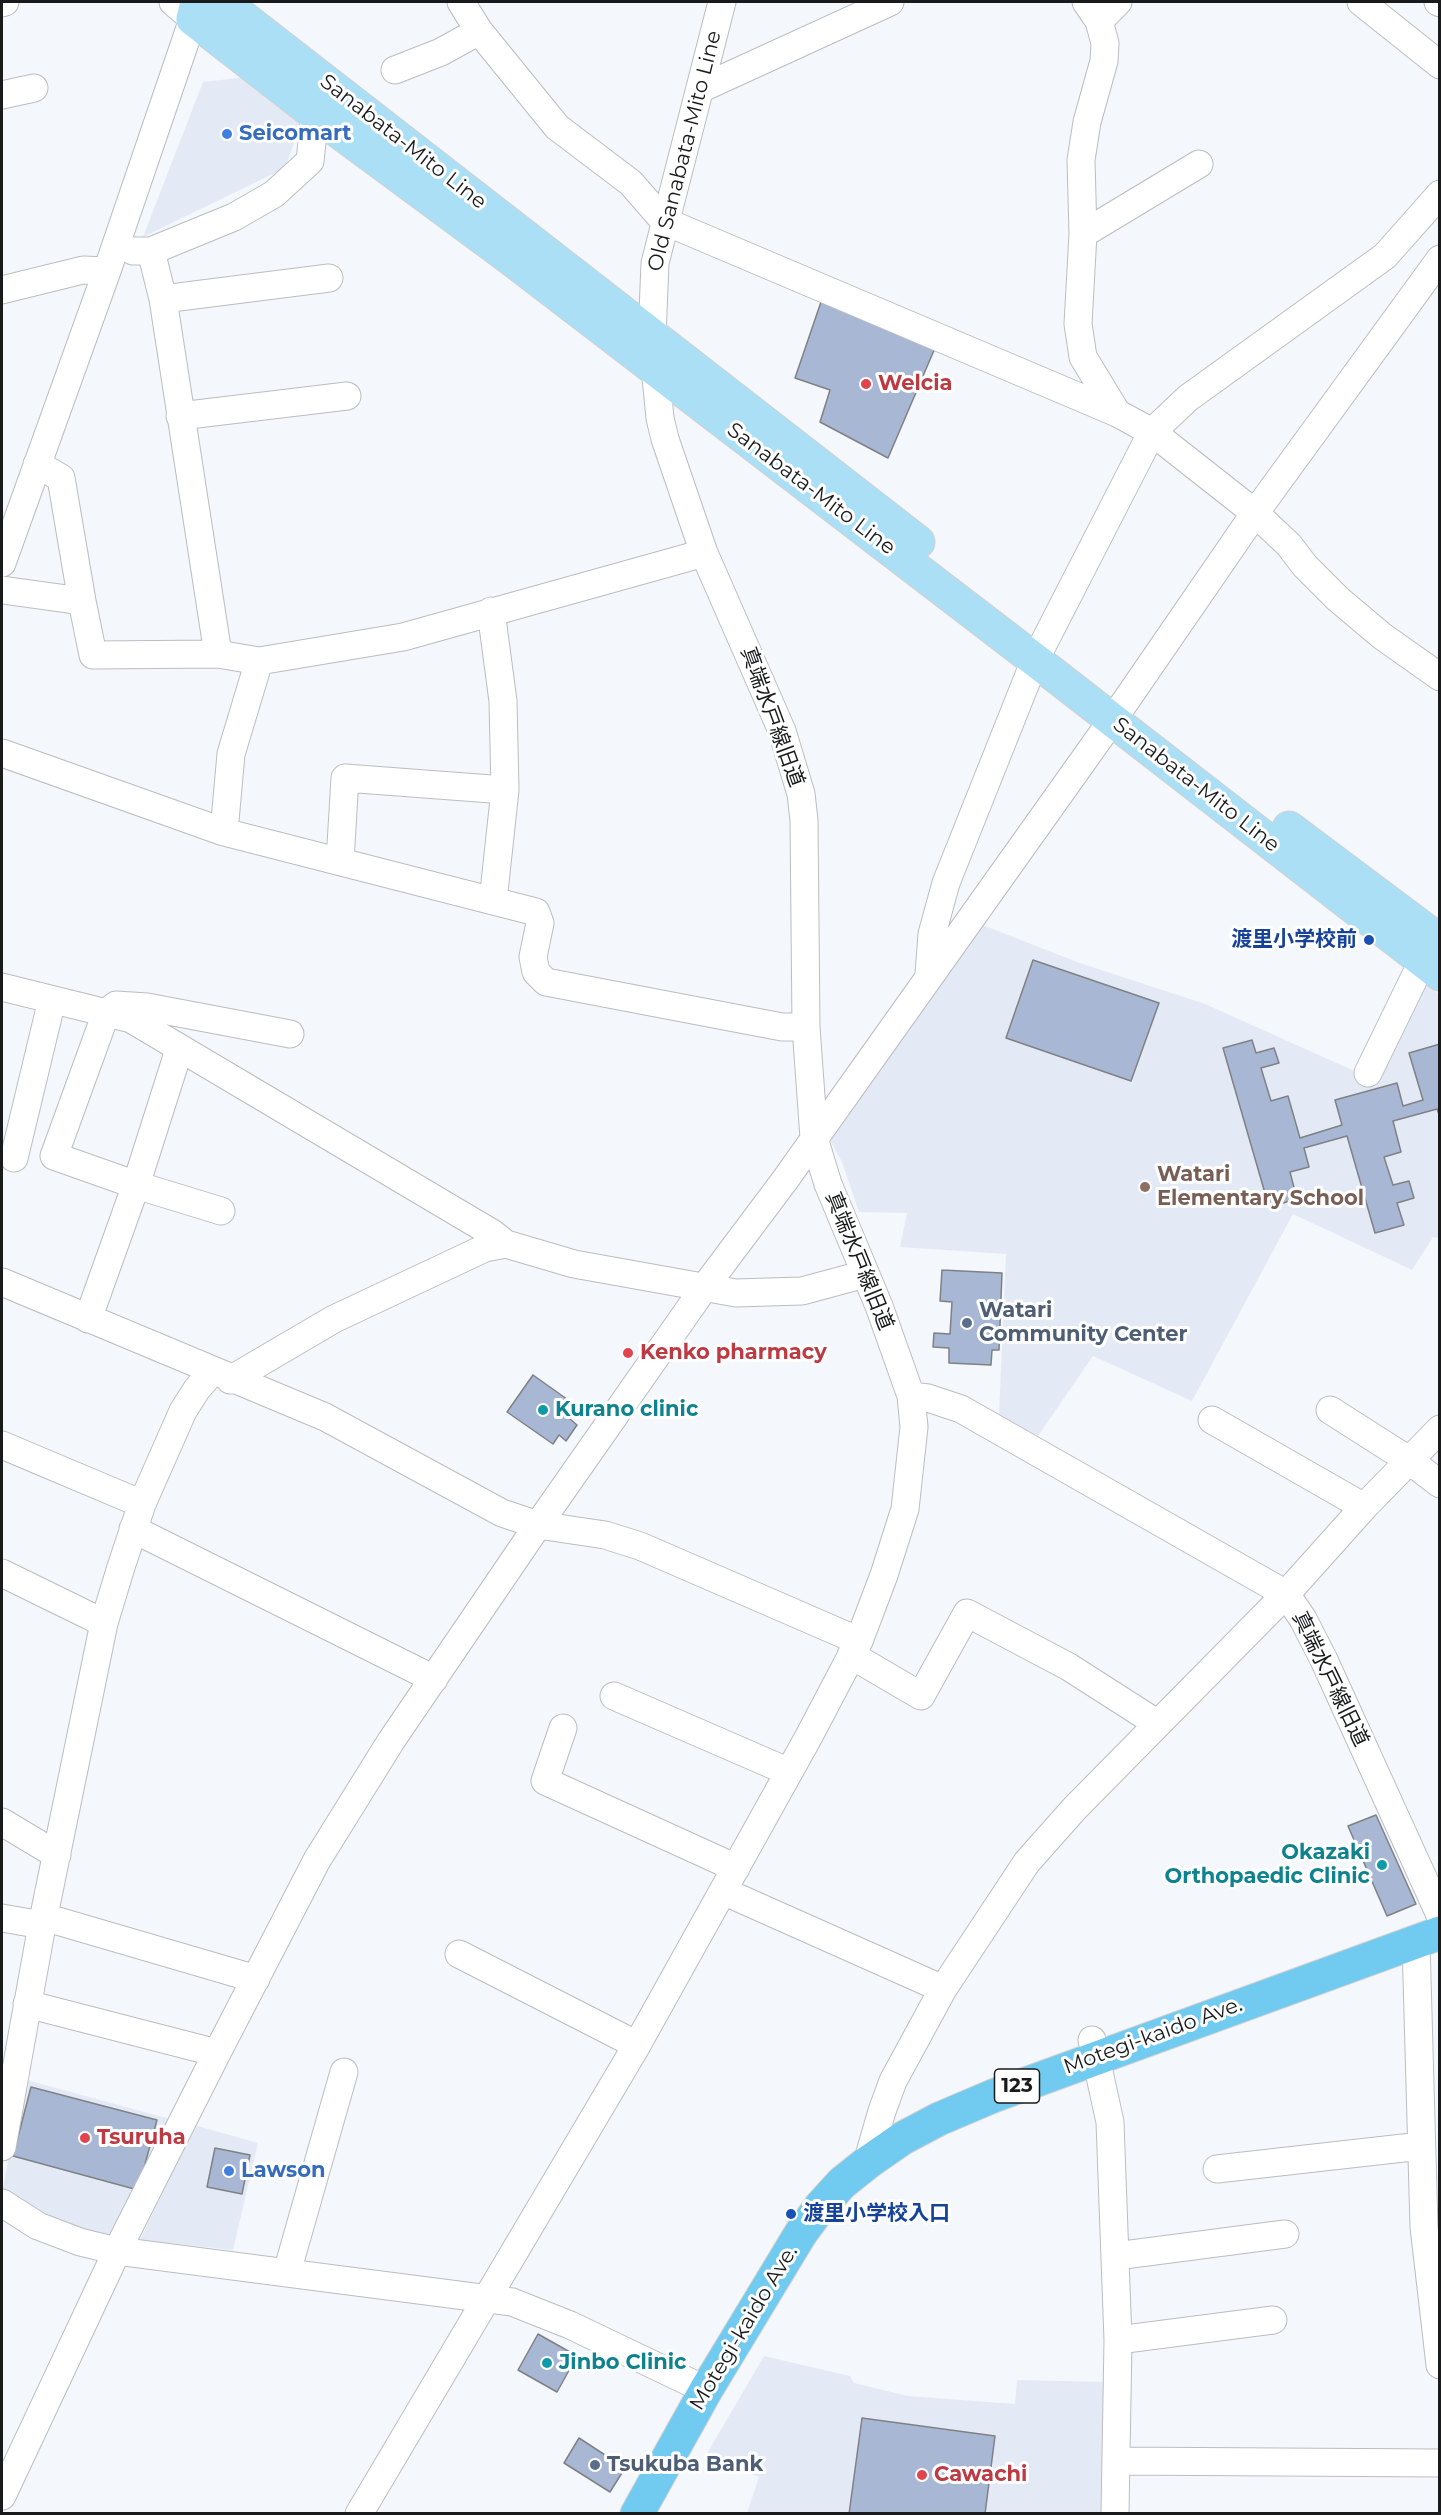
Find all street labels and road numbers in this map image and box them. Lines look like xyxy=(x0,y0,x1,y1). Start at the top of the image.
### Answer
street label: Old Sanabata-Mito Line xyxy=(643,28,727,274)
street label: Sanabata-Mito Line xyxy=(315,69,491,215)
street label: Sanabata-Mito Line xyxy=(722,417,900,561)
street label: 真端水戸線旧道 xyxy=(735,644,809,790)
street label: Sanabata-Mito Line xyxy=(1108,712,1284,858)
street label: 真端水戸線旧道 xyxy=(820,1188,898,1334)
street label: 真端水戸線旧道 xyxy=(1286,1607,1374,1751)
street label: Motegi-kaido Ave. xyxy=(1060,1992,1246,2080)
road number: 123 xyxy=(994,2069,1040,2103)
street label: Motegi-kaido Ave. xyxy=(685,2241,803,2415)

